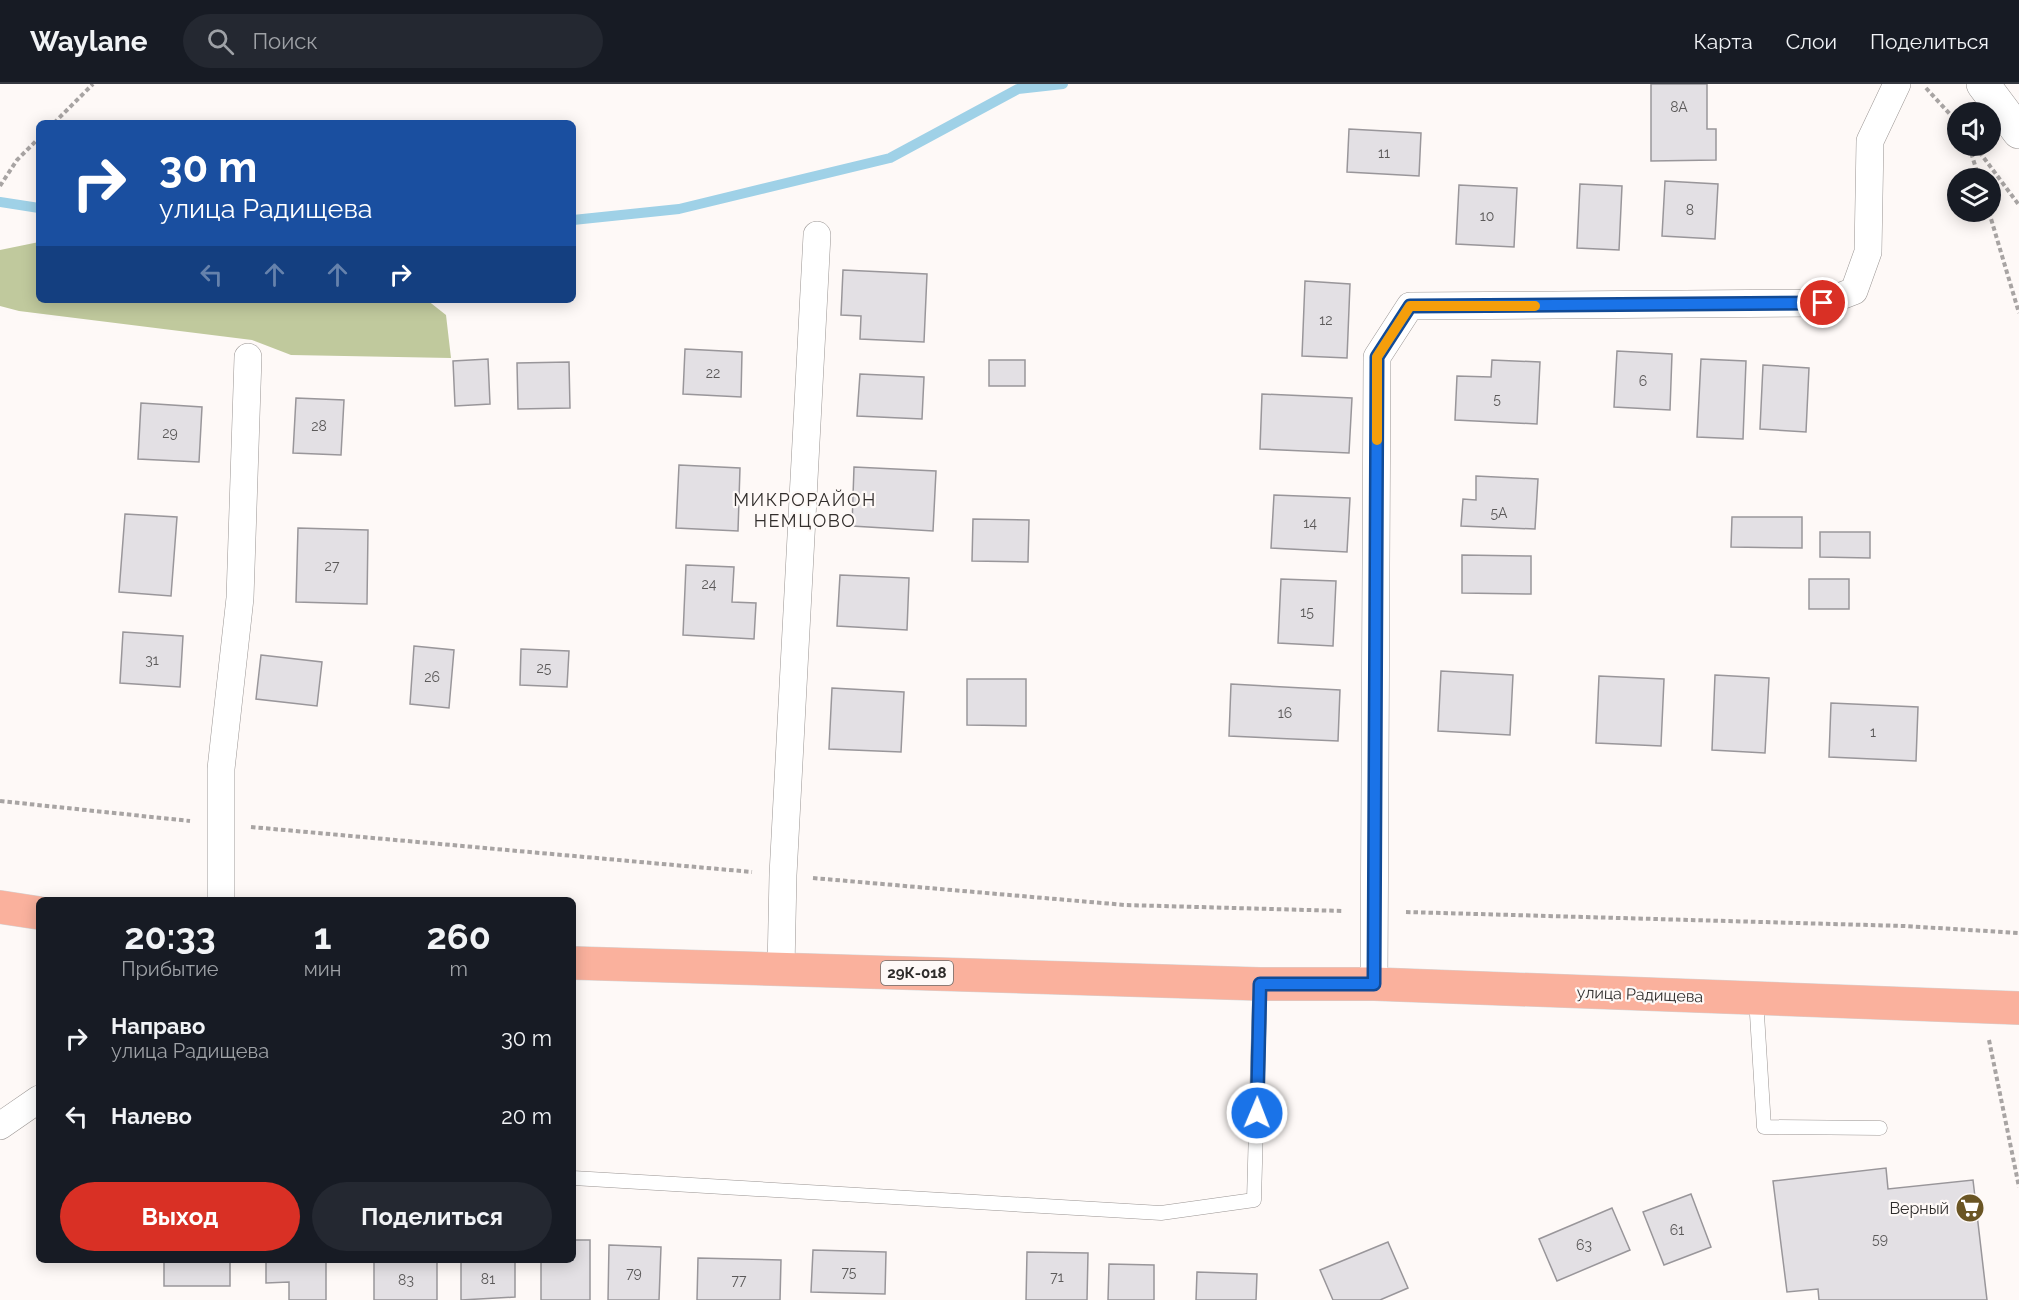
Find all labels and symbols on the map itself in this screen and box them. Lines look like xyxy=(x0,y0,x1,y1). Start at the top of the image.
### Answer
house number: 8А xyxy=(1670,99,1688,115)
house number: 11 xyxy=(1378,145,1390,161)
house number: 8 xyxy=(1686,202,1694,218)
house number: 10 xyxy=(1480,208,1494,224)
pin xyxy=(1797,277,1848,328)
house number: 12 xyxy=(1319,312,1333,328)
house number: 22 xyxy=(706,365,720,381)
house number: 6 xyxy=(1639,373,1647,389)
house number: 5 xyxy=(1493,391,1501,407)
house number: 28 xyxy=(311,418,327,434)
house number: 29 xyxy=(162,425,178,441)
district label: МИКРОРАЙОН НЕМЦОВО xyxy=(733,489,877,531)
house number: 5А xyxy=(1490,505,1508,521)
house number: 14 xyxy=(1303,515,1317,531)
house number: 27 xyxy=(325,558,340,574)
house number: 24 xyxy=(702,576,717,592)
house number: 15 xyxy=(1300,604,1314,620)
house number: 31 xyxy=(145,652,159,668)
house number: 25 xyxy=(537,660,552,676)
house number: 26 xyxy=(424,669,440,685)
house number: 16 xyxy=(1278,705,1292,721)
house number: 1 xyxy=(1870,724,1876,740)
road number: 29К-018 xyxy=(881,961,953,985)
street label: улица Радищева xyxy=(1576,983,1704,1006)
position arrow xyxy=(1225,1081,1289,1145)
supermarket icon: Верный xyxy=(1954,1192,1986,1224)
place label: Верный xyxy=(1889,1199,1949,1218)
house number: 61 xyxy=(1670,1222,1684,1238)
house number: 59 xyxy=(1872,1231,1888,1247)
house number: 63 xyxy=(1576,1237,1592,1253)
house number: 75 xyxy=(842,1264,857,1280)
house number: 79 xyxy=(626,1265,642,1281)
house number: 71 xyxy=(1050,1269,1064,1285)
house number: 81 xyxy=(481,1271,495,1287)
house number: 83 xyxy=(398,1272,414,1288)
house number: 77 xyxy=(732,1272,747,1288)

